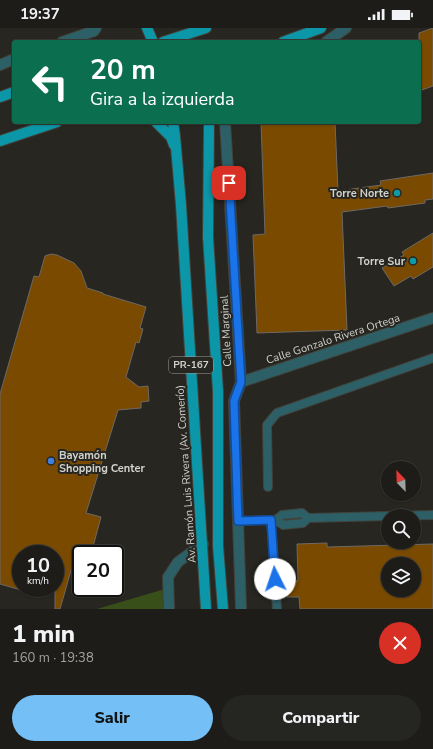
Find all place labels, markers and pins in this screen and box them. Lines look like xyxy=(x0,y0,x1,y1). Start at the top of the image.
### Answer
pin xyxy=(212,166,246,200)
place label: Torre Norte xyxy=(330,186,389,201)
marker: Torre Norte xyxy=(392,188,402,198)
place label: Torre Sur xyxy=(358,254,406,269)
marker: Torre Sur xyxy=(408,256,418,266)
place label: Bayamón Shopping Center xyxy=(59,448,145,476)
marker: Bayamón Shopping Center xyxy=(46,456,56,466)

